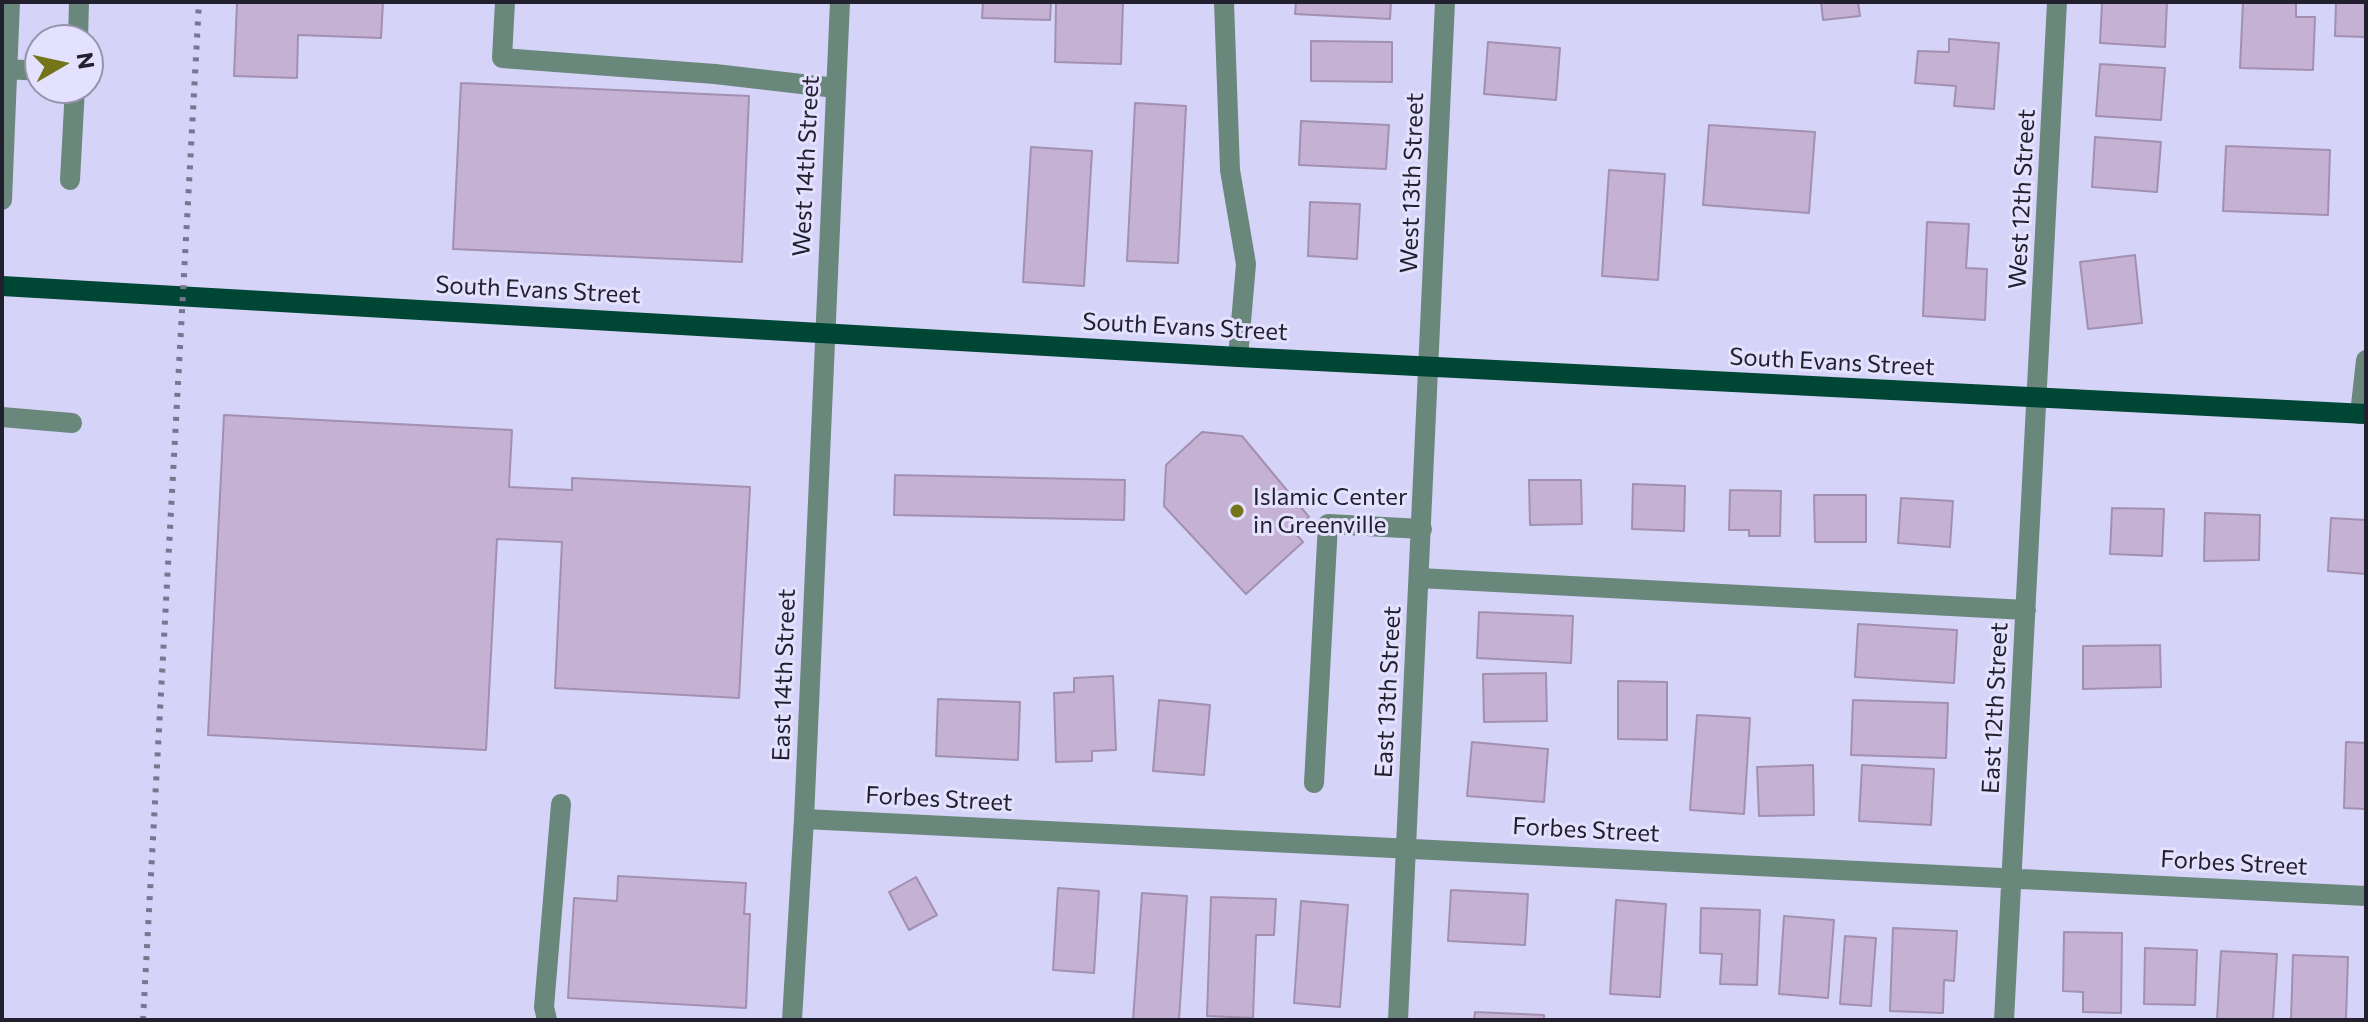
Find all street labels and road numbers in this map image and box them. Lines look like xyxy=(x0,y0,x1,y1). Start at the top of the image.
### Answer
street label: West 14th Street xyxy=(787,75,825,257)
street label: West 13th Street xyxy=(1394,92,1430,274)
street label: West 12th Street xyxy=(2003,108,2041,290)
street label: South Evans Street xyxy=(435,270,641,310)
street label: South Evans Street xyxy=(1082,307,1288,347)
street label: South Evans Street xyxy=(1729,342,1935,382)
street label: East 14th Street xyxy=(767,588,801,762)
street label: East 13th Street xyxy=(1369,605,1407,779)
street label: East 12th Street xyxy=(1976,622,2014,794)
street label: Forbes Street xyxy=(865,781,1013,817)
street label: Forbes Street xyxy=(1512,812,1660,848)
street label: Forbes Street xyxy=(2160,845,2308,881)

